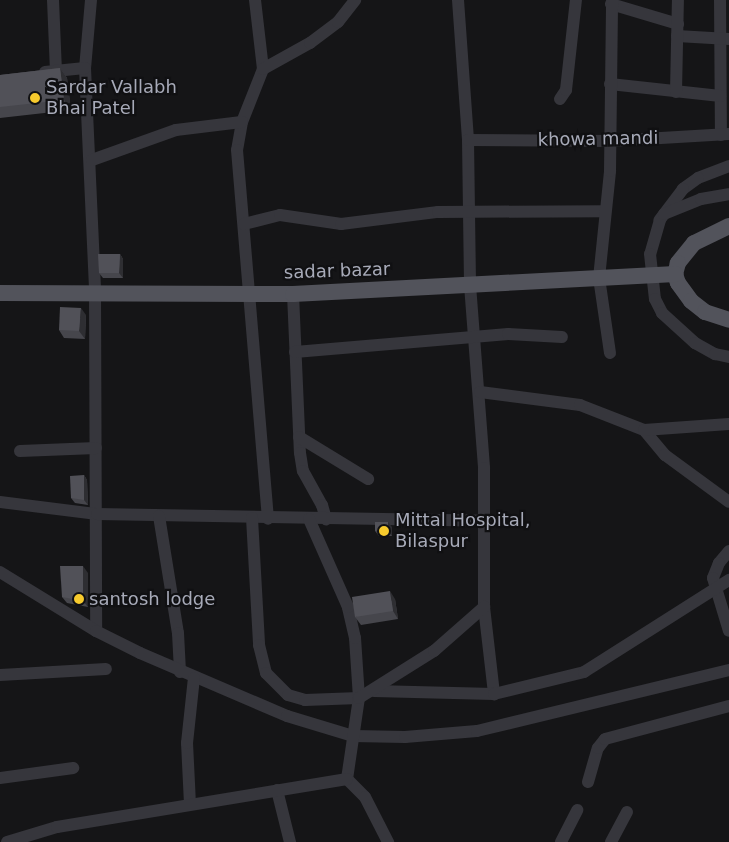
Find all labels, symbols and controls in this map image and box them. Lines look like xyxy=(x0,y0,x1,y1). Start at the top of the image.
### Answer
place label: Sardar Vallabh Bhai Patel xyxy=(46,77,177,120)
marker: Sardar Vallabh Bhai Patel xyxy=(28,91,42,105)
street label: khowa mandi xyxy=(537,127,659,151)
street label: sadar bazar xyxy=(283,258,391,284)
place label: Mittal Hospital, Bilaspur xyxy=(395,510,531,552)
marker: Mittal Hospital, Bilaspur xyxy=(377,524,391,538)
place label: santosh lodge xyxy=(89,588,215,610)
marker: santosh lodge xyxy=(73,593,85,605)

